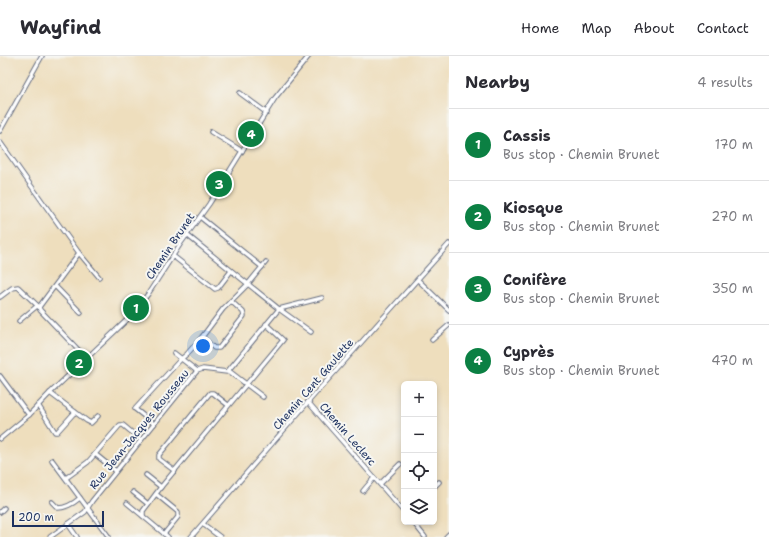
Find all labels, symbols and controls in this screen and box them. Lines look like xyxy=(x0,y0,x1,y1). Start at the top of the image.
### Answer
text: Wayfind xyxy=(20,15,101,40)
text: Home xyxy=(521,19,560,37)
text: Map xyxy=(582,19,612,37)
text: About xyxy=(634,19,675,37)
text: Contact xyxy=(697,19,749,37)
text: Nearby xyxy=(465,71,530,93)
text: 4 results xyxy=(697,74,753,91)
pin: 4 xyxy=(238,119,264,149)
text: Cassis xyxy=(503,126,551,146)
text: 1 xyxy=(475,136,481,153)
text: 170 m xyxy=(715,136,753,153)
text: Bus stop · Chemin Brunet xyxy=(503,146,660,163)
pin: 3 xyxy=(206,169,232,199)
text: Kiosque xyxy=(503,198,563,218)
text: 2 xyxy=(473,208,483,225)
text: 270 m xyxy=(711,208,753,225)
street label: Chemin Brunet xyxy=(143,210,198,283)
text: Bus stop · Chemin Brunet xyxy=(503,218,660,235)
text: Conifère xyxy=(503,270,567,290)
text: 3 xyxy=(473,280,483,297)
text: 350 m xyxy=(712,280,753,297)
text: Bus stop · Chemin Brunet xyxy=(503,290,660,307)
pin: 1 xyxy=(123,293,149,323)
your location xyxy=(193,336,213,356)
street label: Chemin Cent Gaulette xyxy=(270,336,357,433)
text: Cyprès xyxy=(503,342,554,362)
pin: 2 xyxy=(66,348,92,378)
text: 4 xyxy=(473,352,483,369)
text: 470 m xyxy=(711,352,753,369)
text: Bus stop · Chemin Brunet xyxy=(503,362,660,379)
street label: Rue Jean-Jacques Rousseau xyxy=(86,366,193,492)
map controls xyxy=(401,381,437,525)
button: + xyxy=(401,381,437,417)
street label: Chemin Leclerc xyxy=(316,400,379,469)
button: − xyxy=(401,417,437,453)
button: locate xyxy=(401,453,437,489)
button: layers xyxy=(401,489,437,525)
scale bar xyxy=(12,509,104,528)
text: 200 m xyxy=(18,510,54,525)

